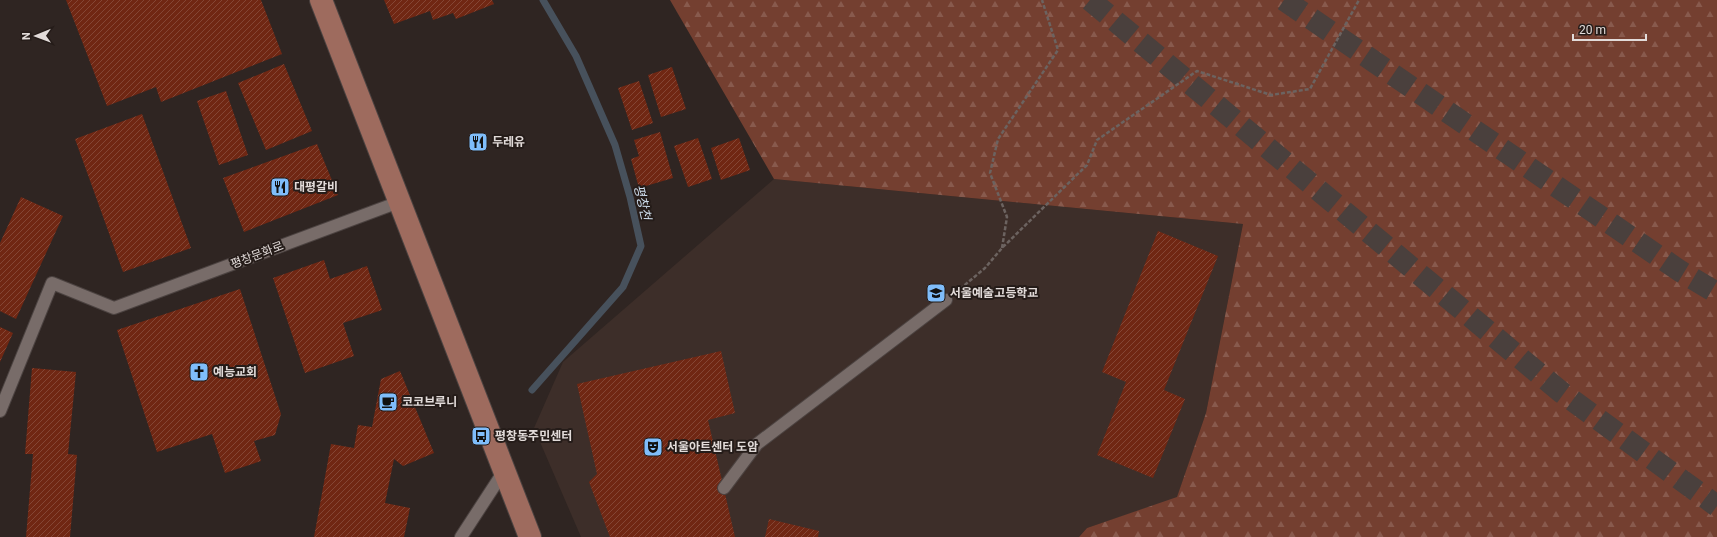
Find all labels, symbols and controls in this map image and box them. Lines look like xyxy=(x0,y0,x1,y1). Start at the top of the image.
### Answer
north arrow xyxy=(16,16,56,56)
scale bar xyxy=(1573,16,1646,42)
text: 20 m xyxy=(1579,23,1606,37)
text: N xyxy=(20,32,33,40)
restaurant icon: 두레유 xyxy=(467,131,489,153)
place label: 두레유 xyxy=(492,135,525,149)
restaurant icon: 대평갈비 xyxy=(269,176,291,198)
place label: 대평갈비 xyxy=(294,180,338,194)
water label: 평창천 xyxy=(631,183,654,222)
street label: 평창문화로 xyxy=(229,239,285,271)
school or university icon: 서울예술고등학교 xyxy=(925,282,947,304)
place label: 서울예술고등학교 xyxy=(950,286,1038,300)
church icon: 예능교회 xyxy=(188,361,210,383)
place label: 예능교회 xyxy=(213,365,257,379)
cafe icon: 코코브루니 xyxy=(377,391,399,413)
place label: 코코브루니 xyxy=(402,395,457,409)
bus stop icon: 평창동주민센터 xyxy=(470,425,492,447)
place label: 평창동주민센터 xyxy=(495,429,572,443)
theatre icon: 서울아트센터 도암 xyxy=(642,436,664,458)
place label: 서울아트센터 도암 xyxy=(667,440,758,454)

